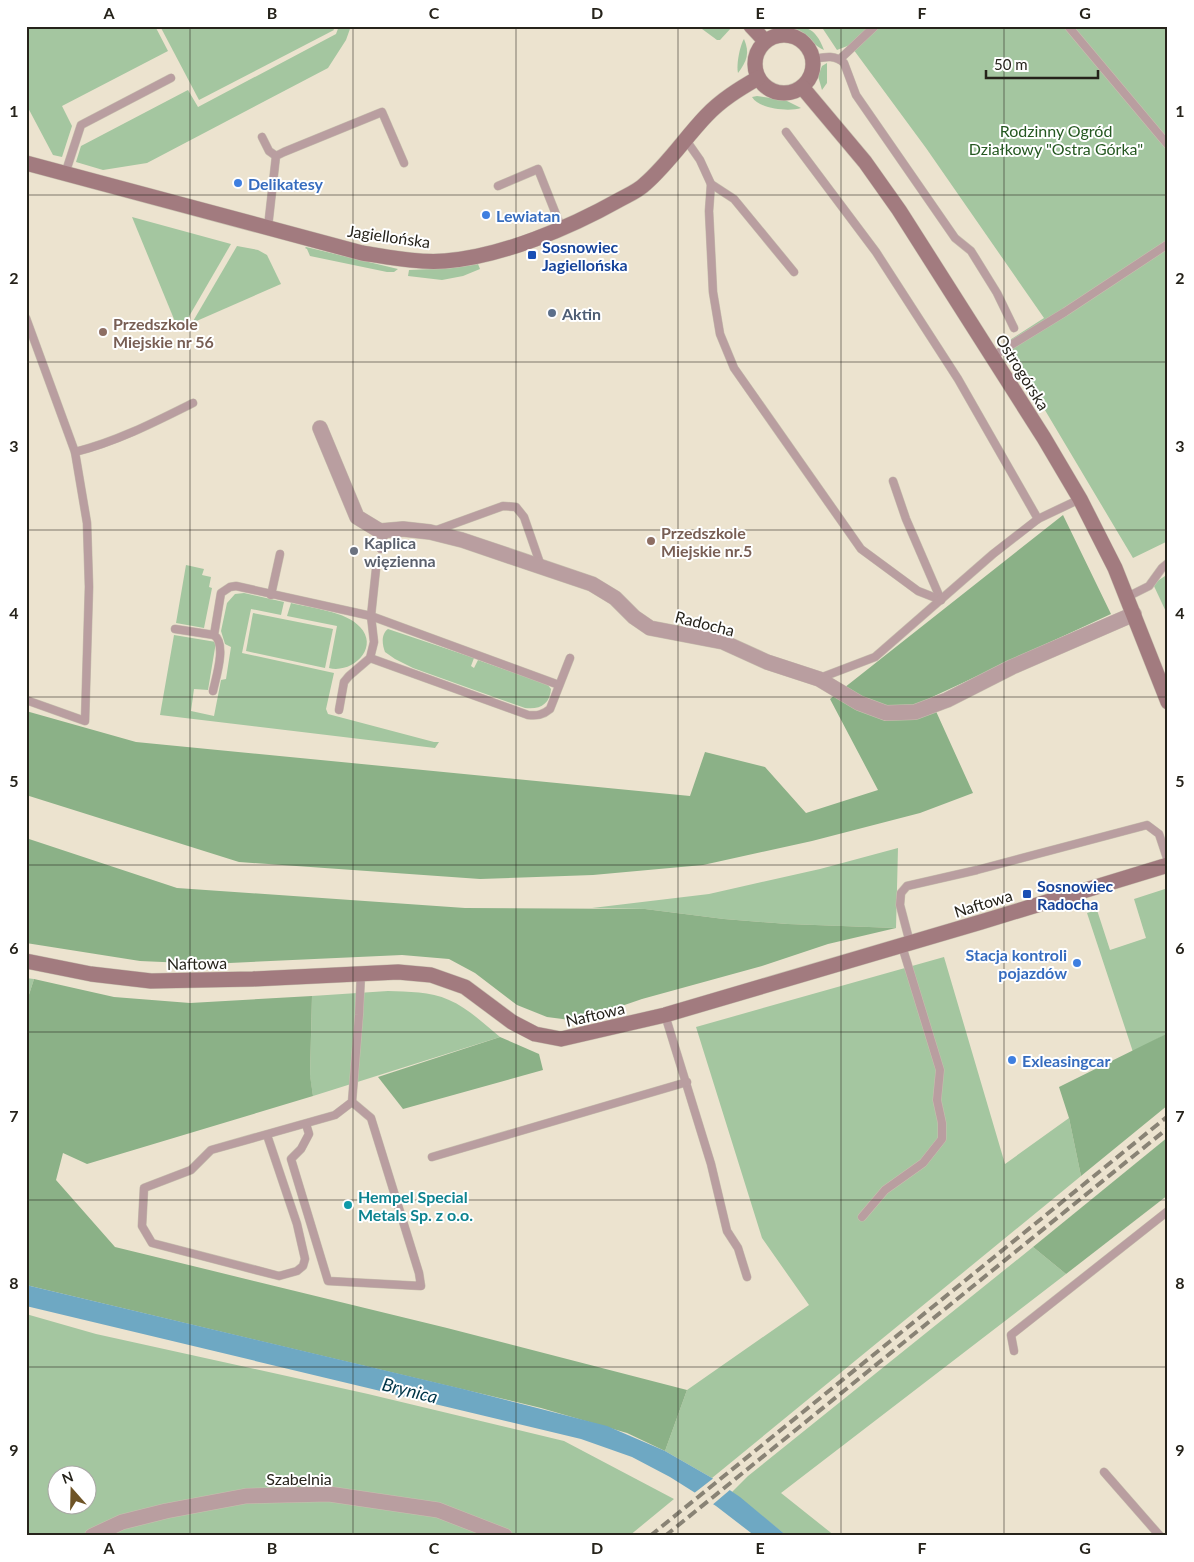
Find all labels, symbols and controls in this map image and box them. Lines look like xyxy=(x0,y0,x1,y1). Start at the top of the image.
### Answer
text: A xyxy=(102,3,115,22)
text: B xyxy=(267,3,277,22)
text: C xyxy=(429,3,440,22)
text: D xyxy=(591,3,603,22)
text: E xyxy=(755,3,765,22)
text: F xyxy=(917,3,927,22)
text: G xyxy=(1079,3,1091,22)
scale bar xyxy=(986,48,1099,80)
text: 50 m xyxy=(994,55,1028,73)
text: 1 xyxy=(9,101,19,120)
text: 1 xyxy=(1175,101,1185,120)
park label: Rodzinny Ogród Działkowy "Ostra Górka" xyxy=(969,121,1143,158)
place label: Delikatesy xyxy=(248,174,324,193)
marker: Delikatesy xyxy=(232,177,244,189)
place label: Lewiatan xyxy=(496,206,560,225)
marker: Lewiatan xyxy=(480,209,492,221)
street label: Jagiellońska xyxy=(346,221,432,251)
place label: Sosnowiec Jagiellońska xyxy=(542,237,628,274)
marker: Sosnowiec Jagiellońska xyxy=(526,249,538,261)
text: 2 xyxy=(9,268,19,287)
text: 2 xyxy=(1175,268,1185,287)
place label: Aktin xyxy=(561,304,601,323)
marker: Aktin xyxy=(546,307,558,319)
place label: Przedszkole Miejskie nr 56 xyxy=(113,314,214,351)
marker: Przedszkole Miejskie nr 56 xyxy=(97,326,109,338)
street label: Ostrogórska xyxy=(992,331,1054,413)
text: 3 xyxy=(9,436,19,455)
text: 3 xyxy=(1175,436,1185,455)
place label: Przedszkole Miejskie nr.5 xyxy=(661,523,752,560)
place label: Kaplica więzienna xyxy=(364,533,436,570)
marker: Przedszkole Miejskie nr.5 xyxy=(645,535,657,547)
marker: Kaplica więzienna xyxy=(348,545,360,557)
text: 4 xyxy=(9,603,19,622)
text: 4 xyxy=(1175,603,1185,622)
street label: Radocha xyxy=(673,606,737,640)
text: 5 xyxy=(9,771,19,790)
text: 5 xyxy=(1175,771,1185,790)
place label: Sosnowiec Radocha xyxy=(1037,876,1114,913)
street label: Naftowa xyxy=(951,885,1015,921)
marker: Sosnowiec Radocha xyxy=(1021,888,1033,900)
text: 6 xyxy=(9,938,19,957)
text: 6 xyxy=(1175,938,1185,957)
place label: Stacja kontroli pojazdów xyxy=(966,945,1067,982)
street label: Naftowa xyxy=(167,953,227,973)
marker: Stacja kontroli pojazdów xyxy=(1071,957,1083,969)
street label: Naftowa xyxy=(564,998,626,1030)
place label: Exleasingcar xyxy=(1022,1051,1110,1070)
marker: Exleasingcar xyxy=(1006,1054,1018,1066)
text: 7 xyxy=(9,1106,19,1125)
text: 7 xyxy=(1175,1106,1185,1125)
place label: Hempel Special Metals Sp. z o.o. xyxy=(358,1187,473,1224)
marker: Hempel Special Metals Sp. z o.o. xyxy=(342,1199,354,1211)
text: 8 xyxy=(9,1273,19,1292)
text: 8 xyxy=(1175,1273,1185,1292)
water label: Brynica xyxy=(380,1373,440,1407)
text: 9 xyxy=(9,1440,19,1459)
text: 9 xyxy=(1175,1440,1185,1459)
north arrow xyxy=(48,1464,98,1514)
text: N xyxy=(59,1467,75,1487)
street label: Szabelnia xyxy=(266,1469,332,1488)
text: A xyxy=(102,1538,115,1557)
text: B xyxy=(267,1538,277,1557)
text: C xyxy=(429,1538,440,1557)
text: D xyxy=(591,1538,603,1557)
text: E xyxy=(755,1538,765,1557)
text: F xyxy=(917,1538,927,1557)
text: G xyxy=(1079,1538,1091,1557)

